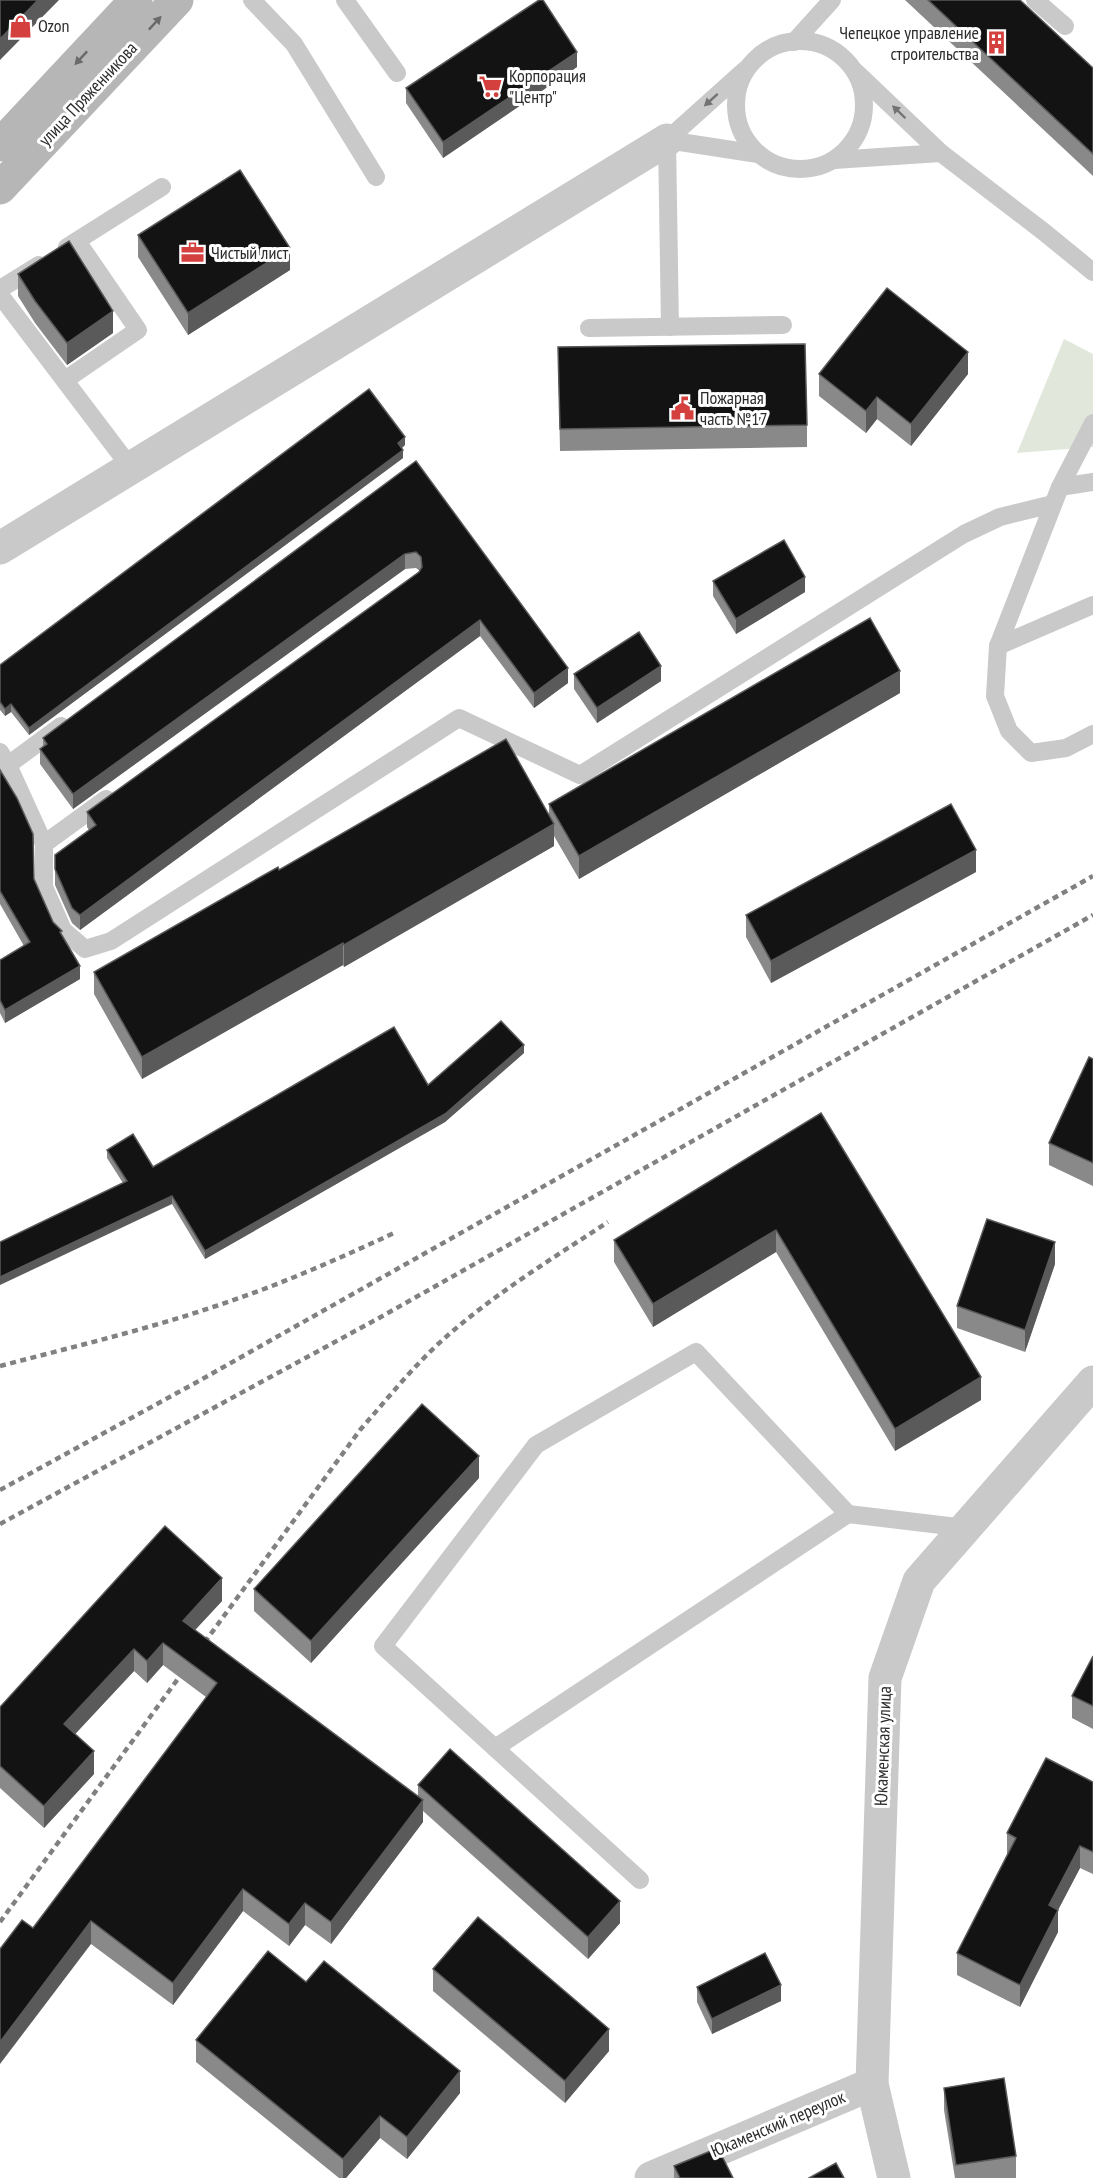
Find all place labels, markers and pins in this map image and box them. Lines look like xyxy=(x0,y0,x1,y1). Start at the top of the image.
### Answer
shop icon: Ozon xyxy=(7,13,33,39)
place label: Ozon xyxy=(38,14,70,37)
place label: Чепецкое управление строительства xyxy=(839,21,979,65)
building icon: Чепецкое управление строительства xyxy=(984,30,1010,56)
place label: Корпорация "Центр" xyxy=(509,64,586,108)
supermarket icon: Корпорация "Центр" xyxy=(478,73,504,99)
office icon: Чистый лист xyxy=(180,240,206,266)
place label: Чистый лист xyxy=(211,241,289,264)
place label: Пожарная часть №17 xyxy=(700,386,767,430)
public building icon: Пожарная часть №17 xyxy=(669,395,695,421)

